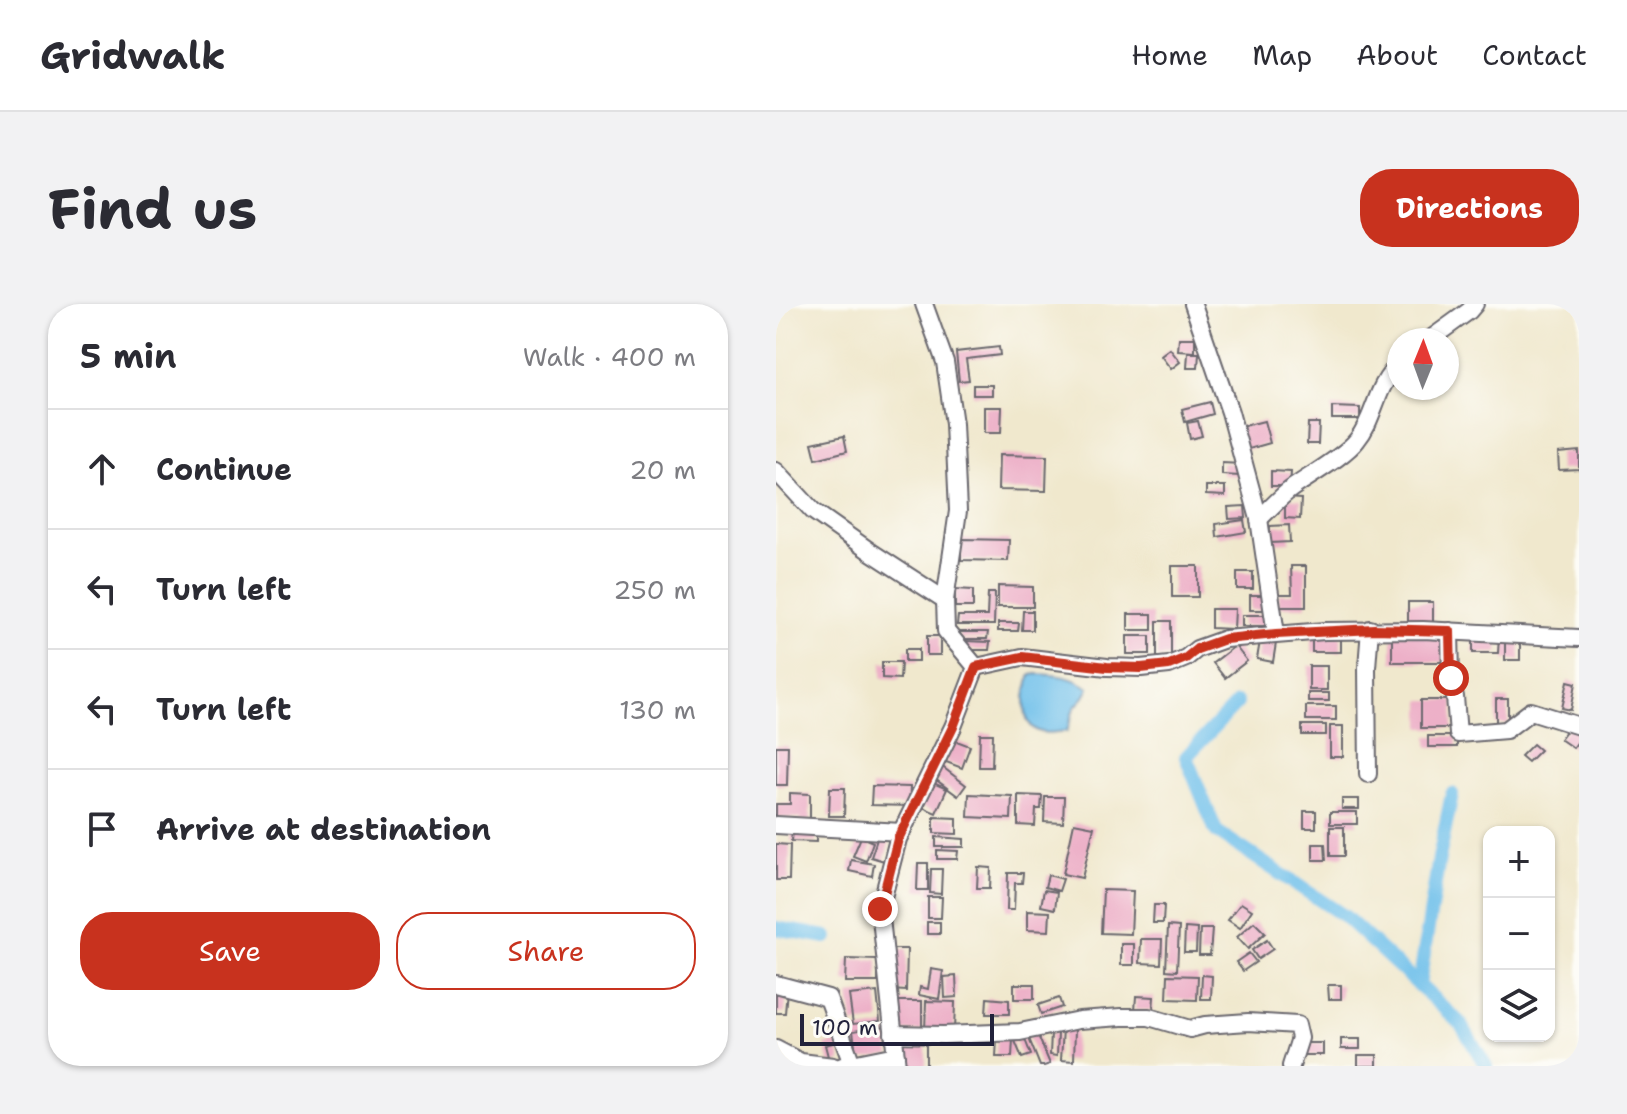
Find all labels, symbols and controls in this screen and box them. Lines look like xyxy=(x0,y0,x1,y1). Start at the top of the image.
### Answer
text: Gridwalk xyxy=(40,30,226,81)
text: Home xyxy=(1131,36,1208,74)
text: Map xyxy=(1252,36,1312,74)
text: About xyxy=(1356,36,1438,74)
text: Contact xyxy=(1482,36,1587,74)
button: Directions xyxy=(1360,169,1579,247)
text: Find us xyxy=(48,171,257,246)
north arrow xyxy=(1387,328,1459,400)
text: 5 min xyxy=(80,333,177,379)
text: Walk · 400 m xyxy=(523,339,696,374)
icon: ahead xyxy=(80,447,124,491)
text: Continue xyxy=(156,449,292,490)
text: 20 m xyxy=(629,452,696,487)
icon: left xyxy=(80,567,124,611)
text: Turn left xyxy=(156,569,291,610)
text: 250 m xyxy=(613,572,696,607)
route start xyxy=(1433,660,1469,696)
icon: left xyxy=(80,687,124,731)
text: Turn left xyxy=(156,689,291,730)
text: 130 m xyxy=(619,692,696,727)
icon: arrive xyxy=(80,807,124,851)
text: Arrive at destination xyxy=(156,809,491,850)
map controls xyxy=(1483,826,1555,1042)
button: + xyxy=(1483,826,1555,898)
route end xyxy=(862,891,898,927)
button: − xyxy=(1483,898,1555,970)
button: Save xyxy=(80,912,380,990)
button: Share xyxy=(396,912,696,990)
button: layers xyxy=(1483,970,1555,1042)
scale bar xyxy=(800,1010,994,1046)
text: 100 m xyxy=(812,1013,878,1042)

